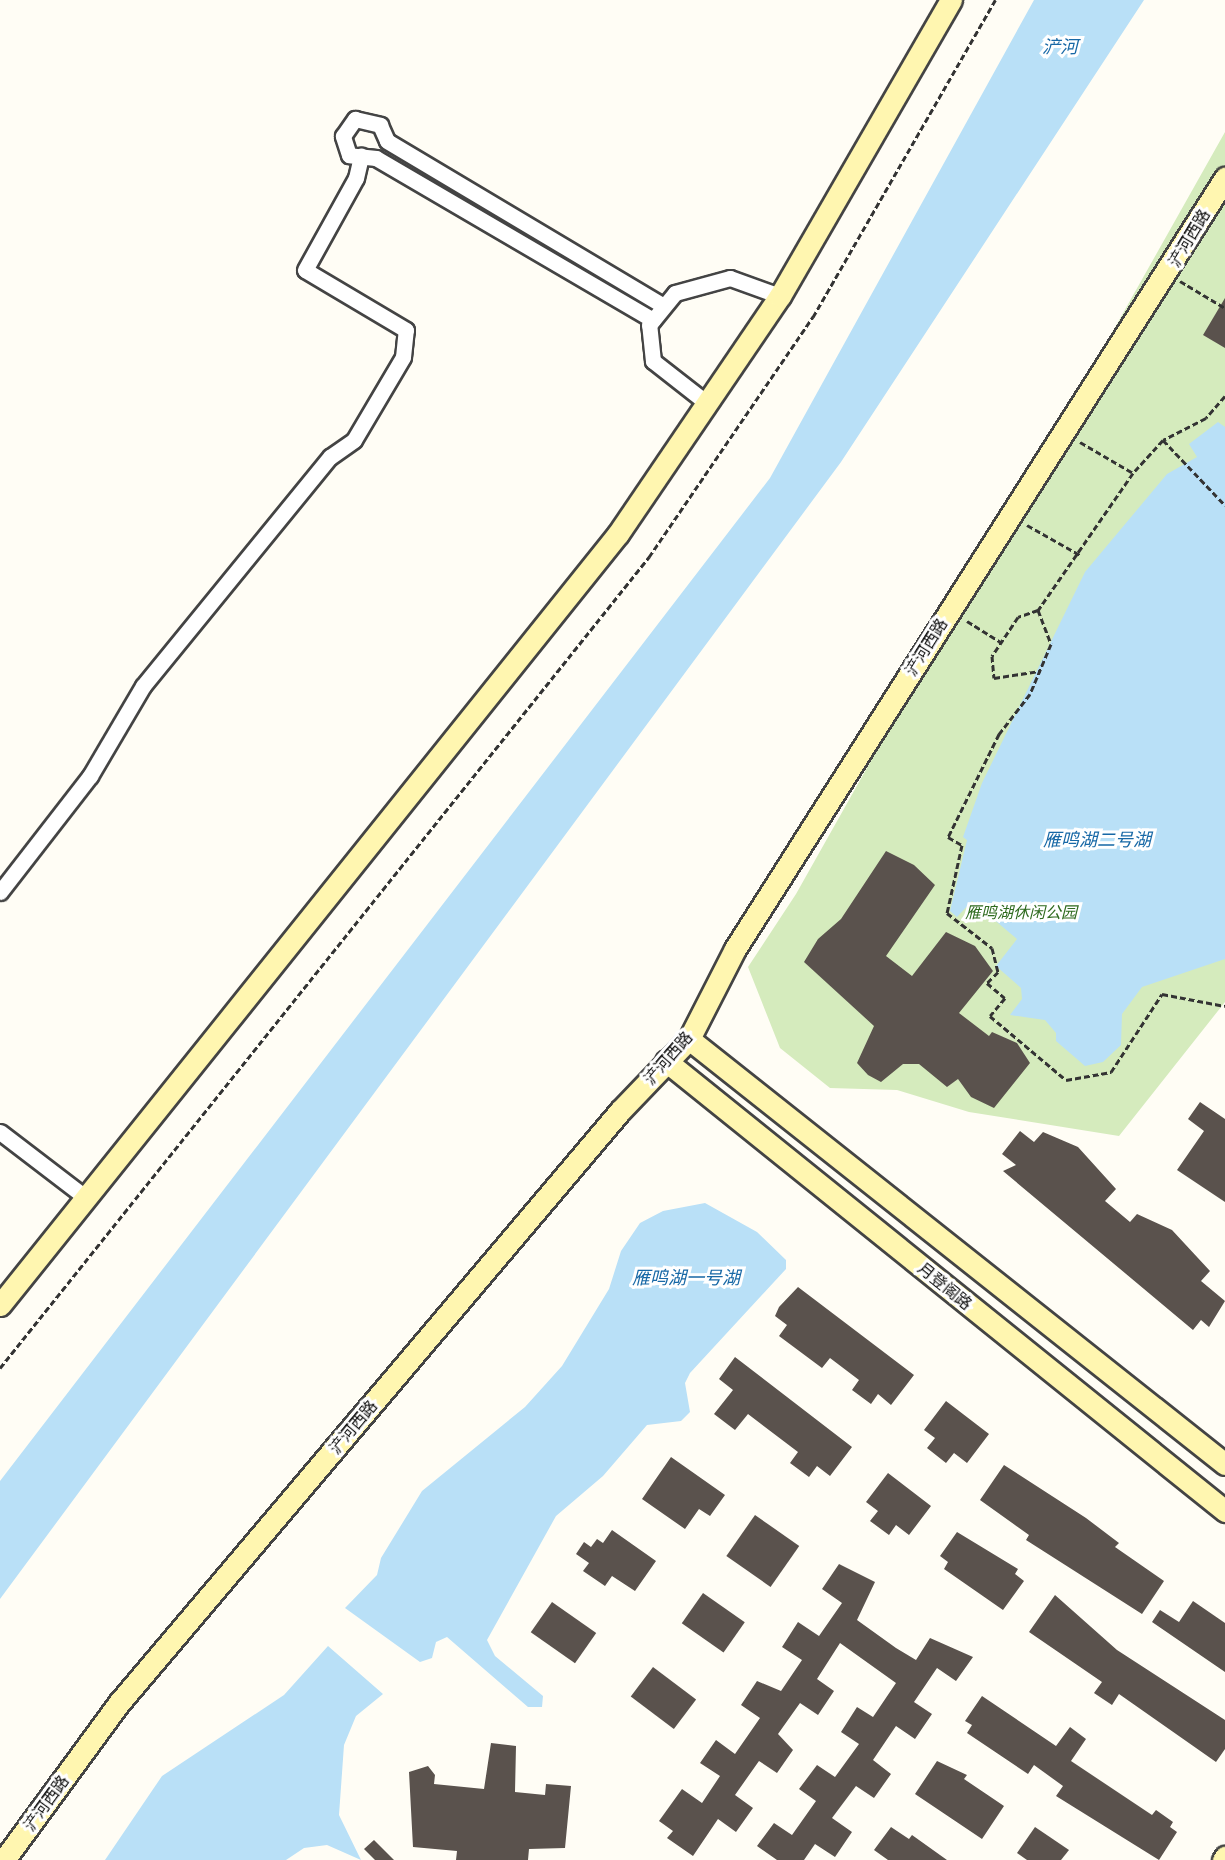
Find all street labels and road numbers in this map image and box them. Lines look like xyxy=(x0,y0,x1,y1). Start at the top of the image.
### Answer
street label: 浐河西路 xyxy=(1164,206,1214,270)
street label: 浐河西路 xyxy=(901,615,951,679)
street label: 浐河西路 xyxy=(640,1028,696,1088)
street label: 月登阁路 xyxy=(914,1258,976,1314)
street label: 浐河西路 xyxy=(325,1396,381,1458)
street label: 浐河西路 xyxy=(19,1771,73,1835)

